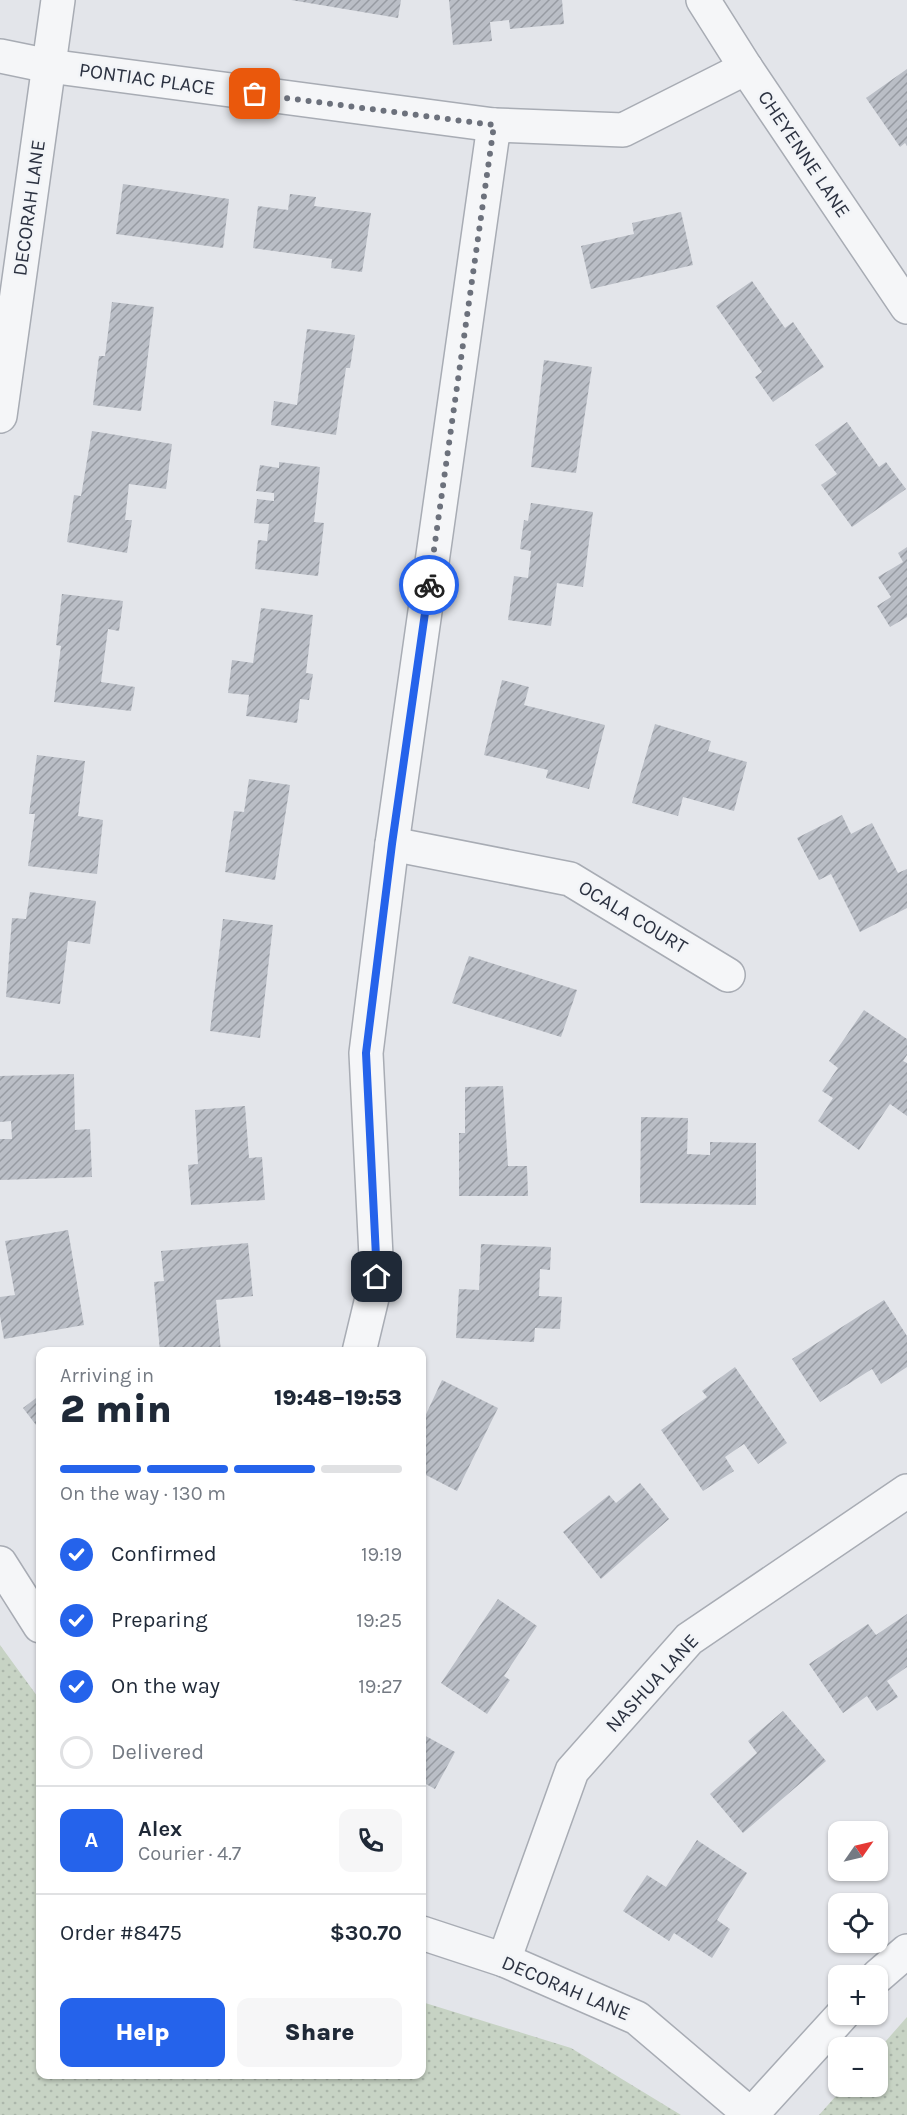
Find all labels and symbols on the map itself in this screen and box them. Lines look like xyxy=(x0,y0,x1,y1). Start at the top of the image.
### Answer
street label: PONTIAC PLACE xyxy=(77,58,217,100)
pin xyxy=(229,68,280,119)
street label: CHEYENNE LANE xyxy=(753,86,855,222)
street label: DECORAH LANE xyxy=(8,138,50,278)
courier xyxy=(399,555,459,615)
street label: OCALA COURT xyxy=(574,876,692,958)
pin xyxy=(351,1251,402,1302)
street label: NASHUA LANE xyxy=(601,1629,703,1737)
north arrow xyxy=(828,1821,888,1881)
street label: DECORAH LANE xyxy=(498,1951,634,2025)

